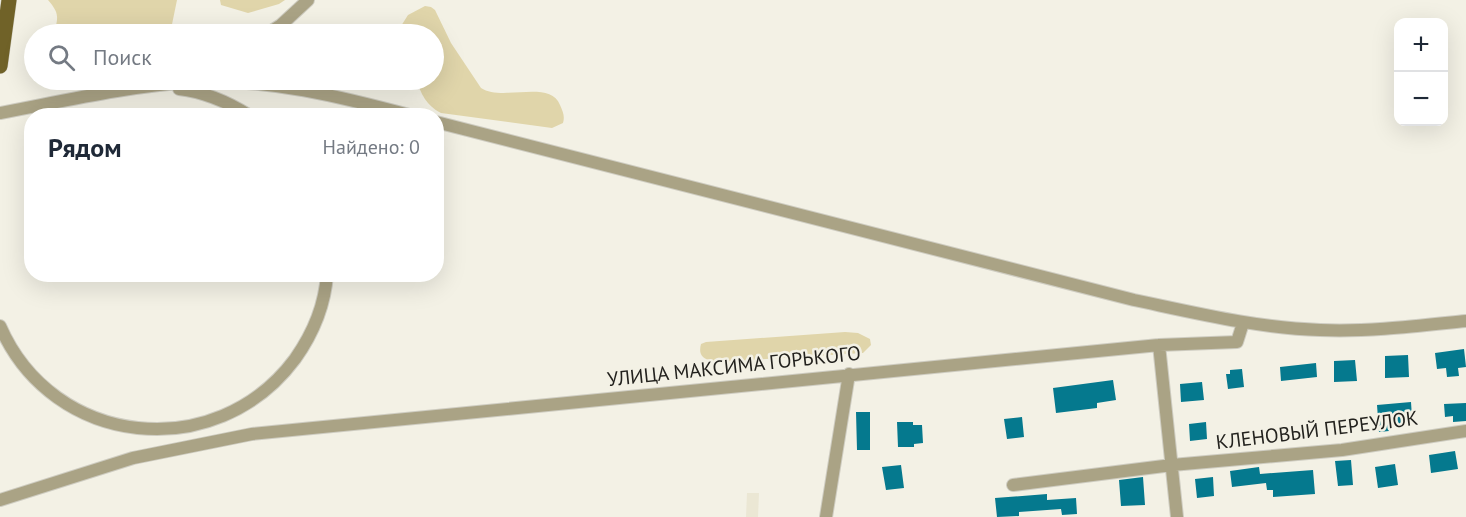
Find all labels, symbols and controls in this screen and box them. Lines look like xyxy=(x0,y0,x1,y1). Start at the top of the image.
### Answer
map controls xyxy=(1394,18,1448,126)
button: + xyxy=(1394,18,1448,72)
search box xyxy=(24,24,444,90)
icon: search xyxy=(45,41,78,74)
text: Поиск xyxy=(93,43,152,71)
button: − xyxy=(1394,72,1448,126)
text: Рядом xyxy=(48,131,122,164)
text: Найдено: 0 xyxy=(323,134,420,160)
street label: УЛИЦА МАКСИМА ГОРЬКОГО xyxy=(606,340,862,392)
street label: КЛЕНОВЫЙ ПЕРЕУЛОК xyxy=(1214,405,1420,455)

